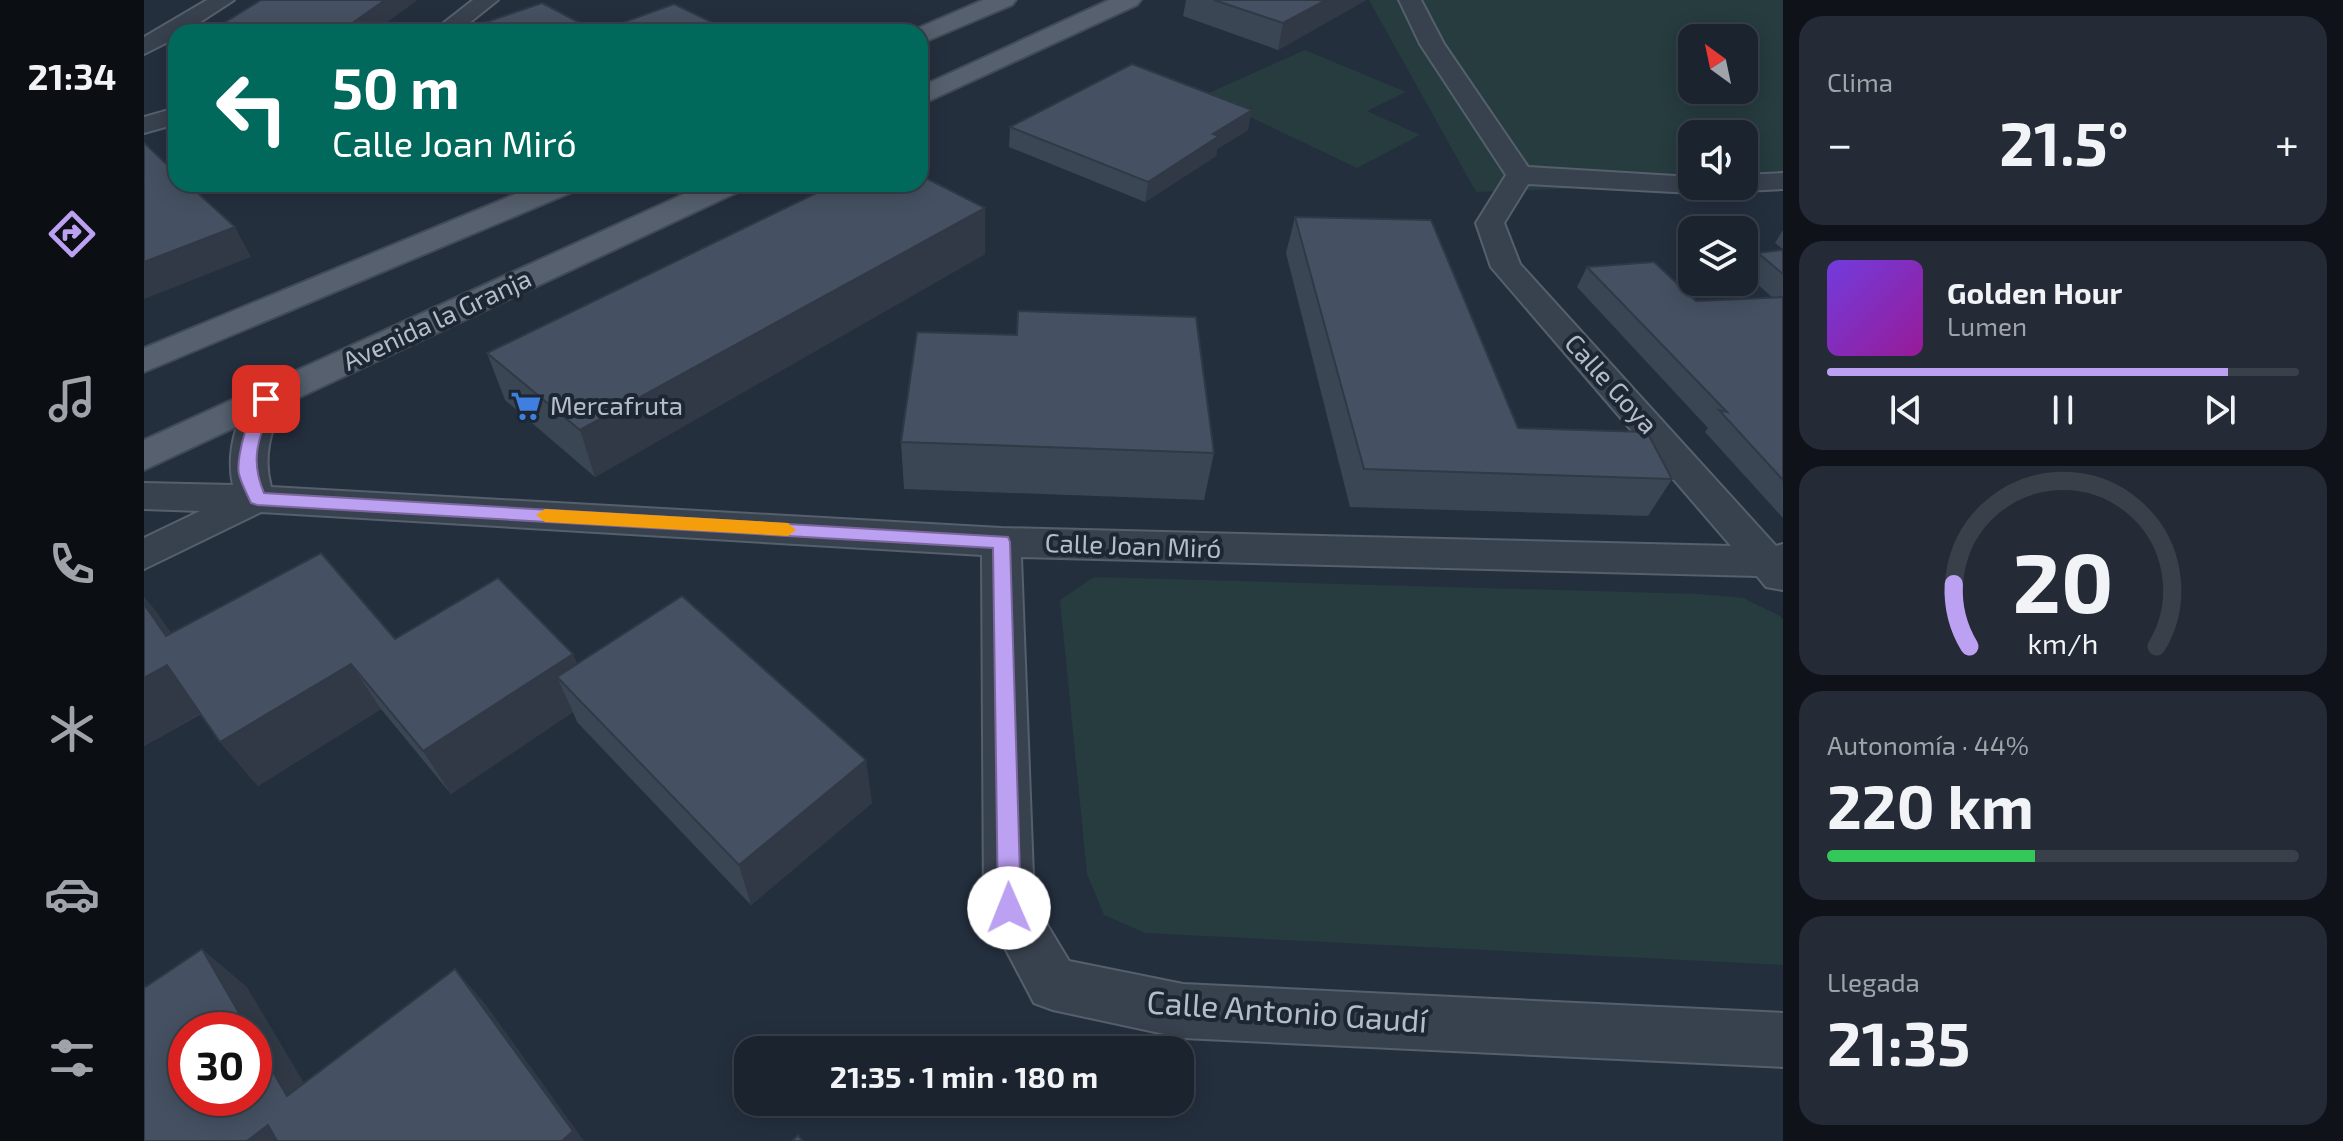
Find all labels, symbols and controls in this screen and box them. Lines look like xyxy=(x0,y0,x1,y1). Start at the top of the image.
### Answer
north arrow xyxy=(1678,24,1758,104)
map controls xyxy=(1678,24,1758,296)
text: 50 m xyxy=(332,53,460,120)
text: 21:34 xyxy=(27,54,117,97)
icon: left xyxy=(200,56,304,160)
text: Clima xyxy=(1827,66,1893,97)
text: 21.5° xyxy=(1999,106,2128,178)
text: − xyxy=(1827,116,1853,169)
text: + xyxy=(2275,116,2299,169)
button: sound xyxy=(1678,120,1758,200)
text: Calle Joan Miró xyxy=(332,121,577,164)
icon: directions xyxy=(44,206,100,262)
button: layers xyxy=(1678,216,1758,296)
street label: Avenida la Granja xyxy=(337,261,536,376)
text: Golden Hour xyxy=(1947,274,2122,310)
text: Lumen xyxy=(1947,310,2027,341)
street label: Calle Goya xyxy=(1559,327,1665,439)
pin xyxy=(232,365,300,433)
icon: music xyxy=(44,371,100,427)
icon: arrive xyxy=(244,377,288,421)
icon: previous xyxy=(1884,388,1928,432)
icon: pause xyxy=(2041,388,2085,432)
icon: next xyxy=(2198,388,2242,432)
supermarket icon: Mercafruta xyxy=(509,389,543,423)
place label: Mercafruta xyxy=(550,389,683,420)
street label: Calle Joan Miró xyxy=(1044,526,1222,563)
text: 20 xyxy=(2013,529,2113,629)
icon: phone xyxy=(44,536,100,592)
text: km/h xyxy=(2028,625,2098,660)
icon: climate xyxy=(44,701,100,757)
text: Autonomía · 44% xyxy=(1827,729,2029,760)
text: 220 km xyxy=(1827,769,2034,841)
icon: car xyxy=(44,866,100,922)
position arrow xyxy=(967,866,1051,950)
text: Llegada xyxy=(1827,966,1920,997)
street label: Calle Antonio Gaudí xyxy=(1146,981,1430,1039)
text: 21:35 xyxy=(1827,1006,1970,1078)
speed limit sign: 30 xyxy=(168,1012,272,1116)
icon: filters xyxy=(44,1030,100,1086)
text: 21:35 · 1 min · 180 m xyxy=(830,1058,1098,1094)

